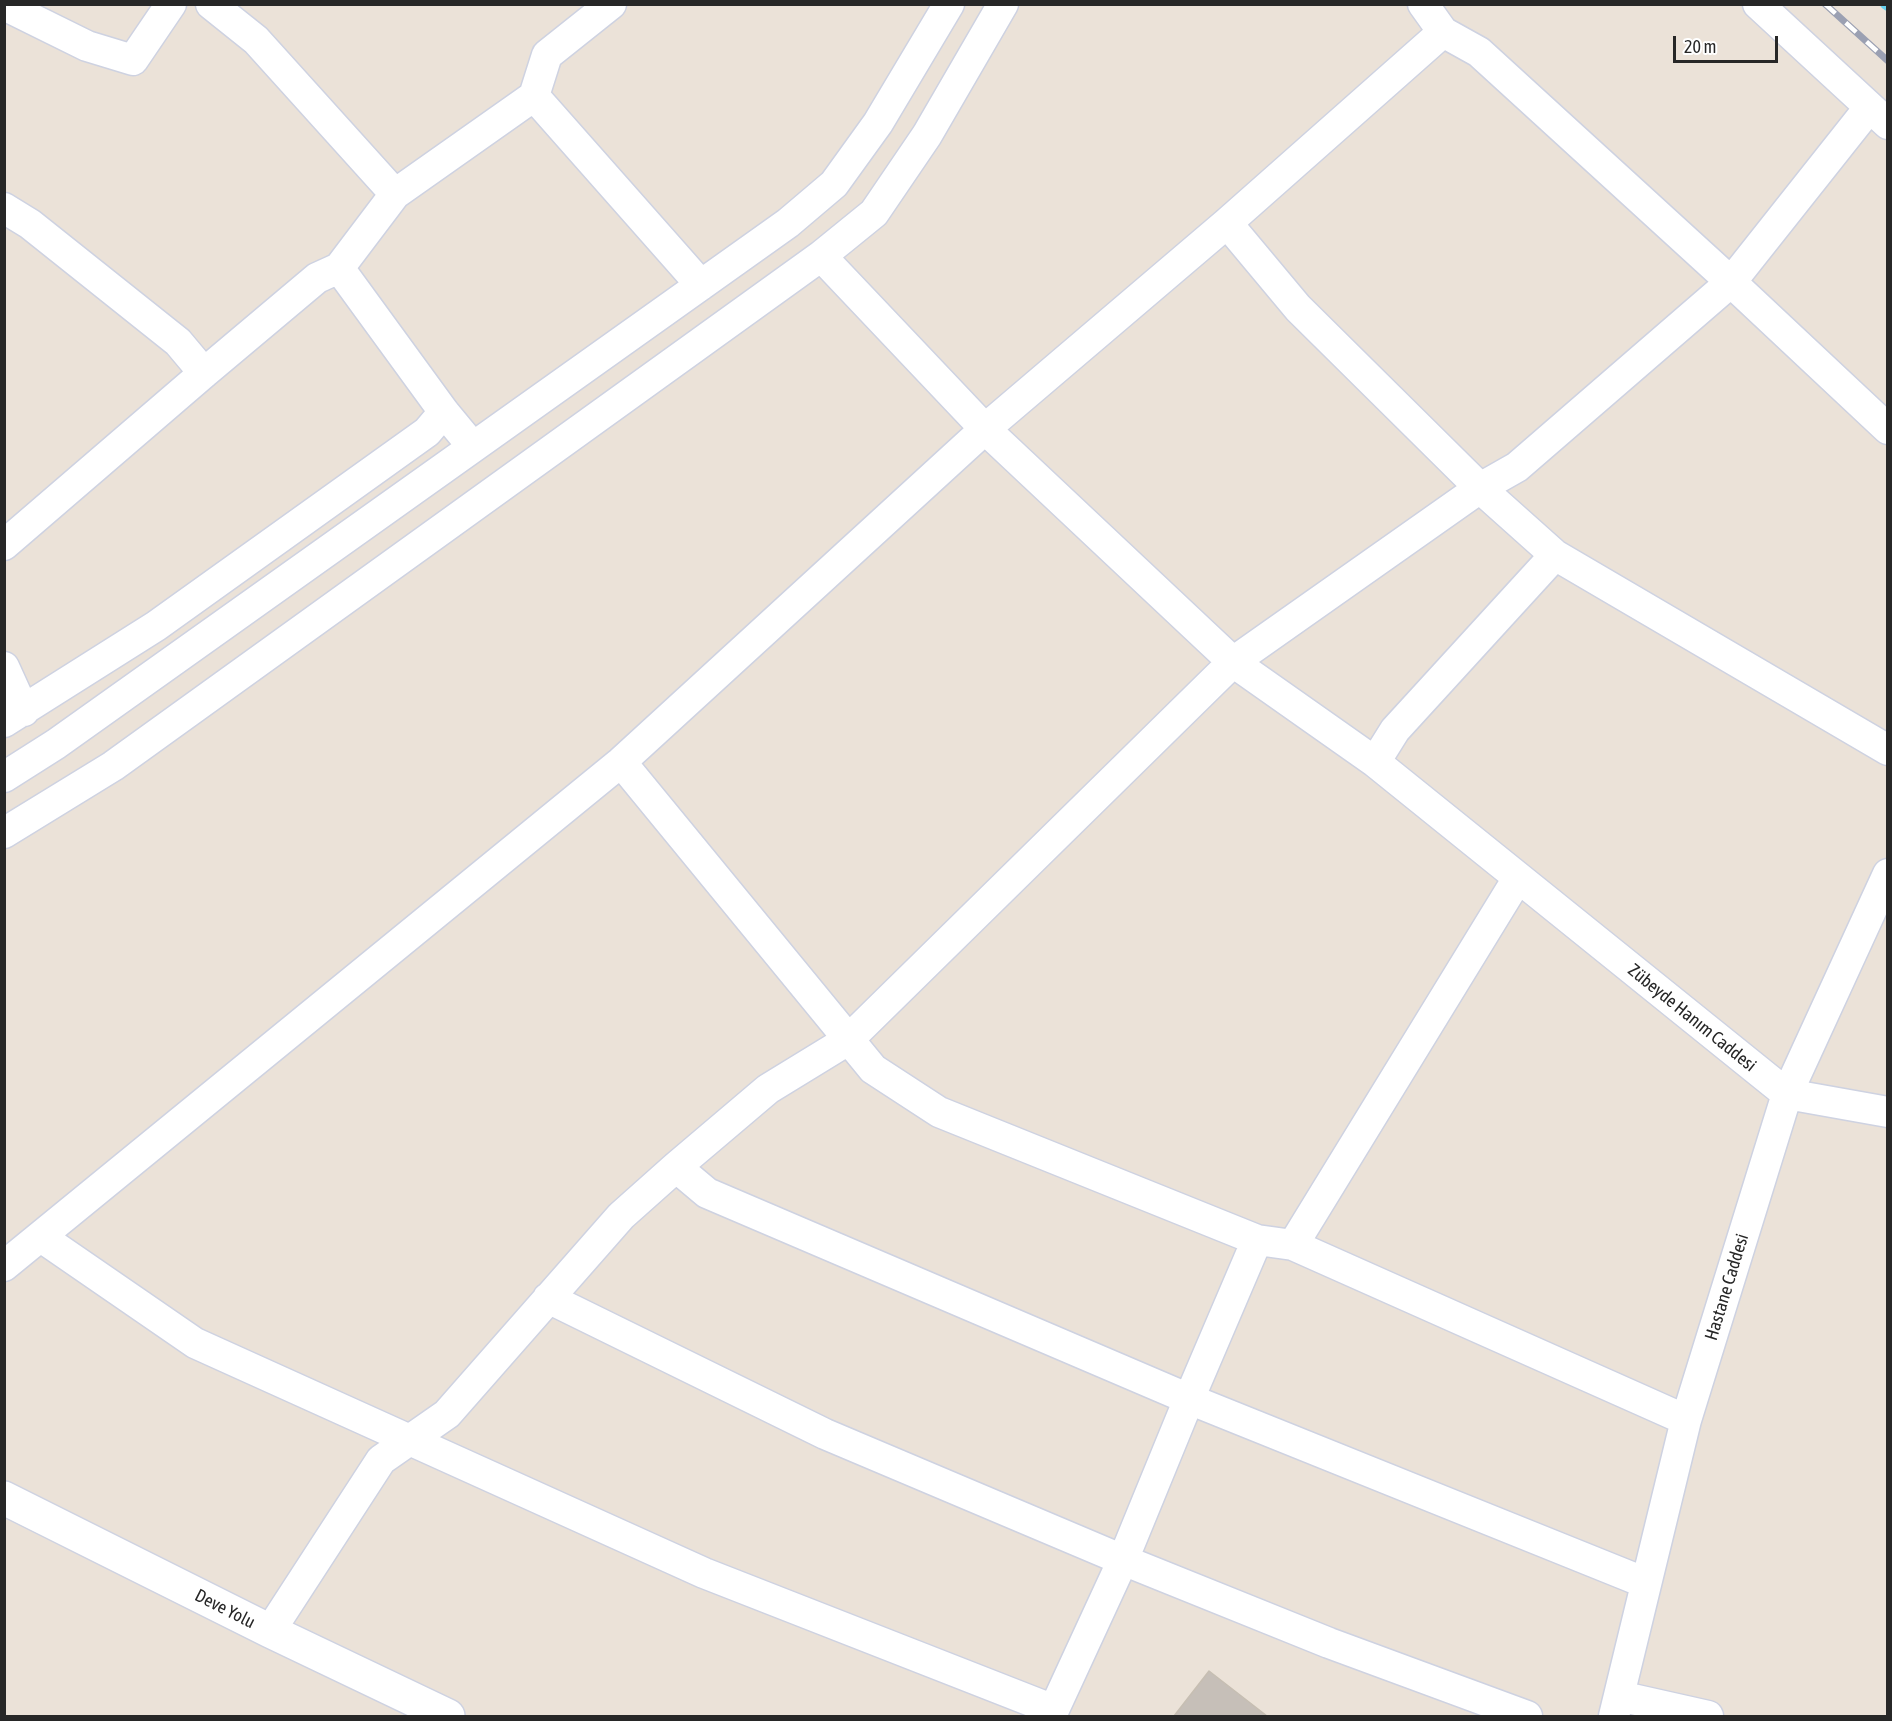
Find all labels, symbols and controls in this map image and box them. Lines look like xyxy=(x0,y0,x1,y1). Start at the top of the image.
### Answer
scale bar xyxy=(1676,24,1781,62)
text: 20 m xyxy=(1684,36,1716,57)
street label: Zübeyde Hanım Caddesi xyxy=(1623,960,1761,1076)
street label: Hastane Caddesi xyxy=(1701,1231,1753,1343)
street label: Deve Yolu xyxy=(191,1585,259,1633)

